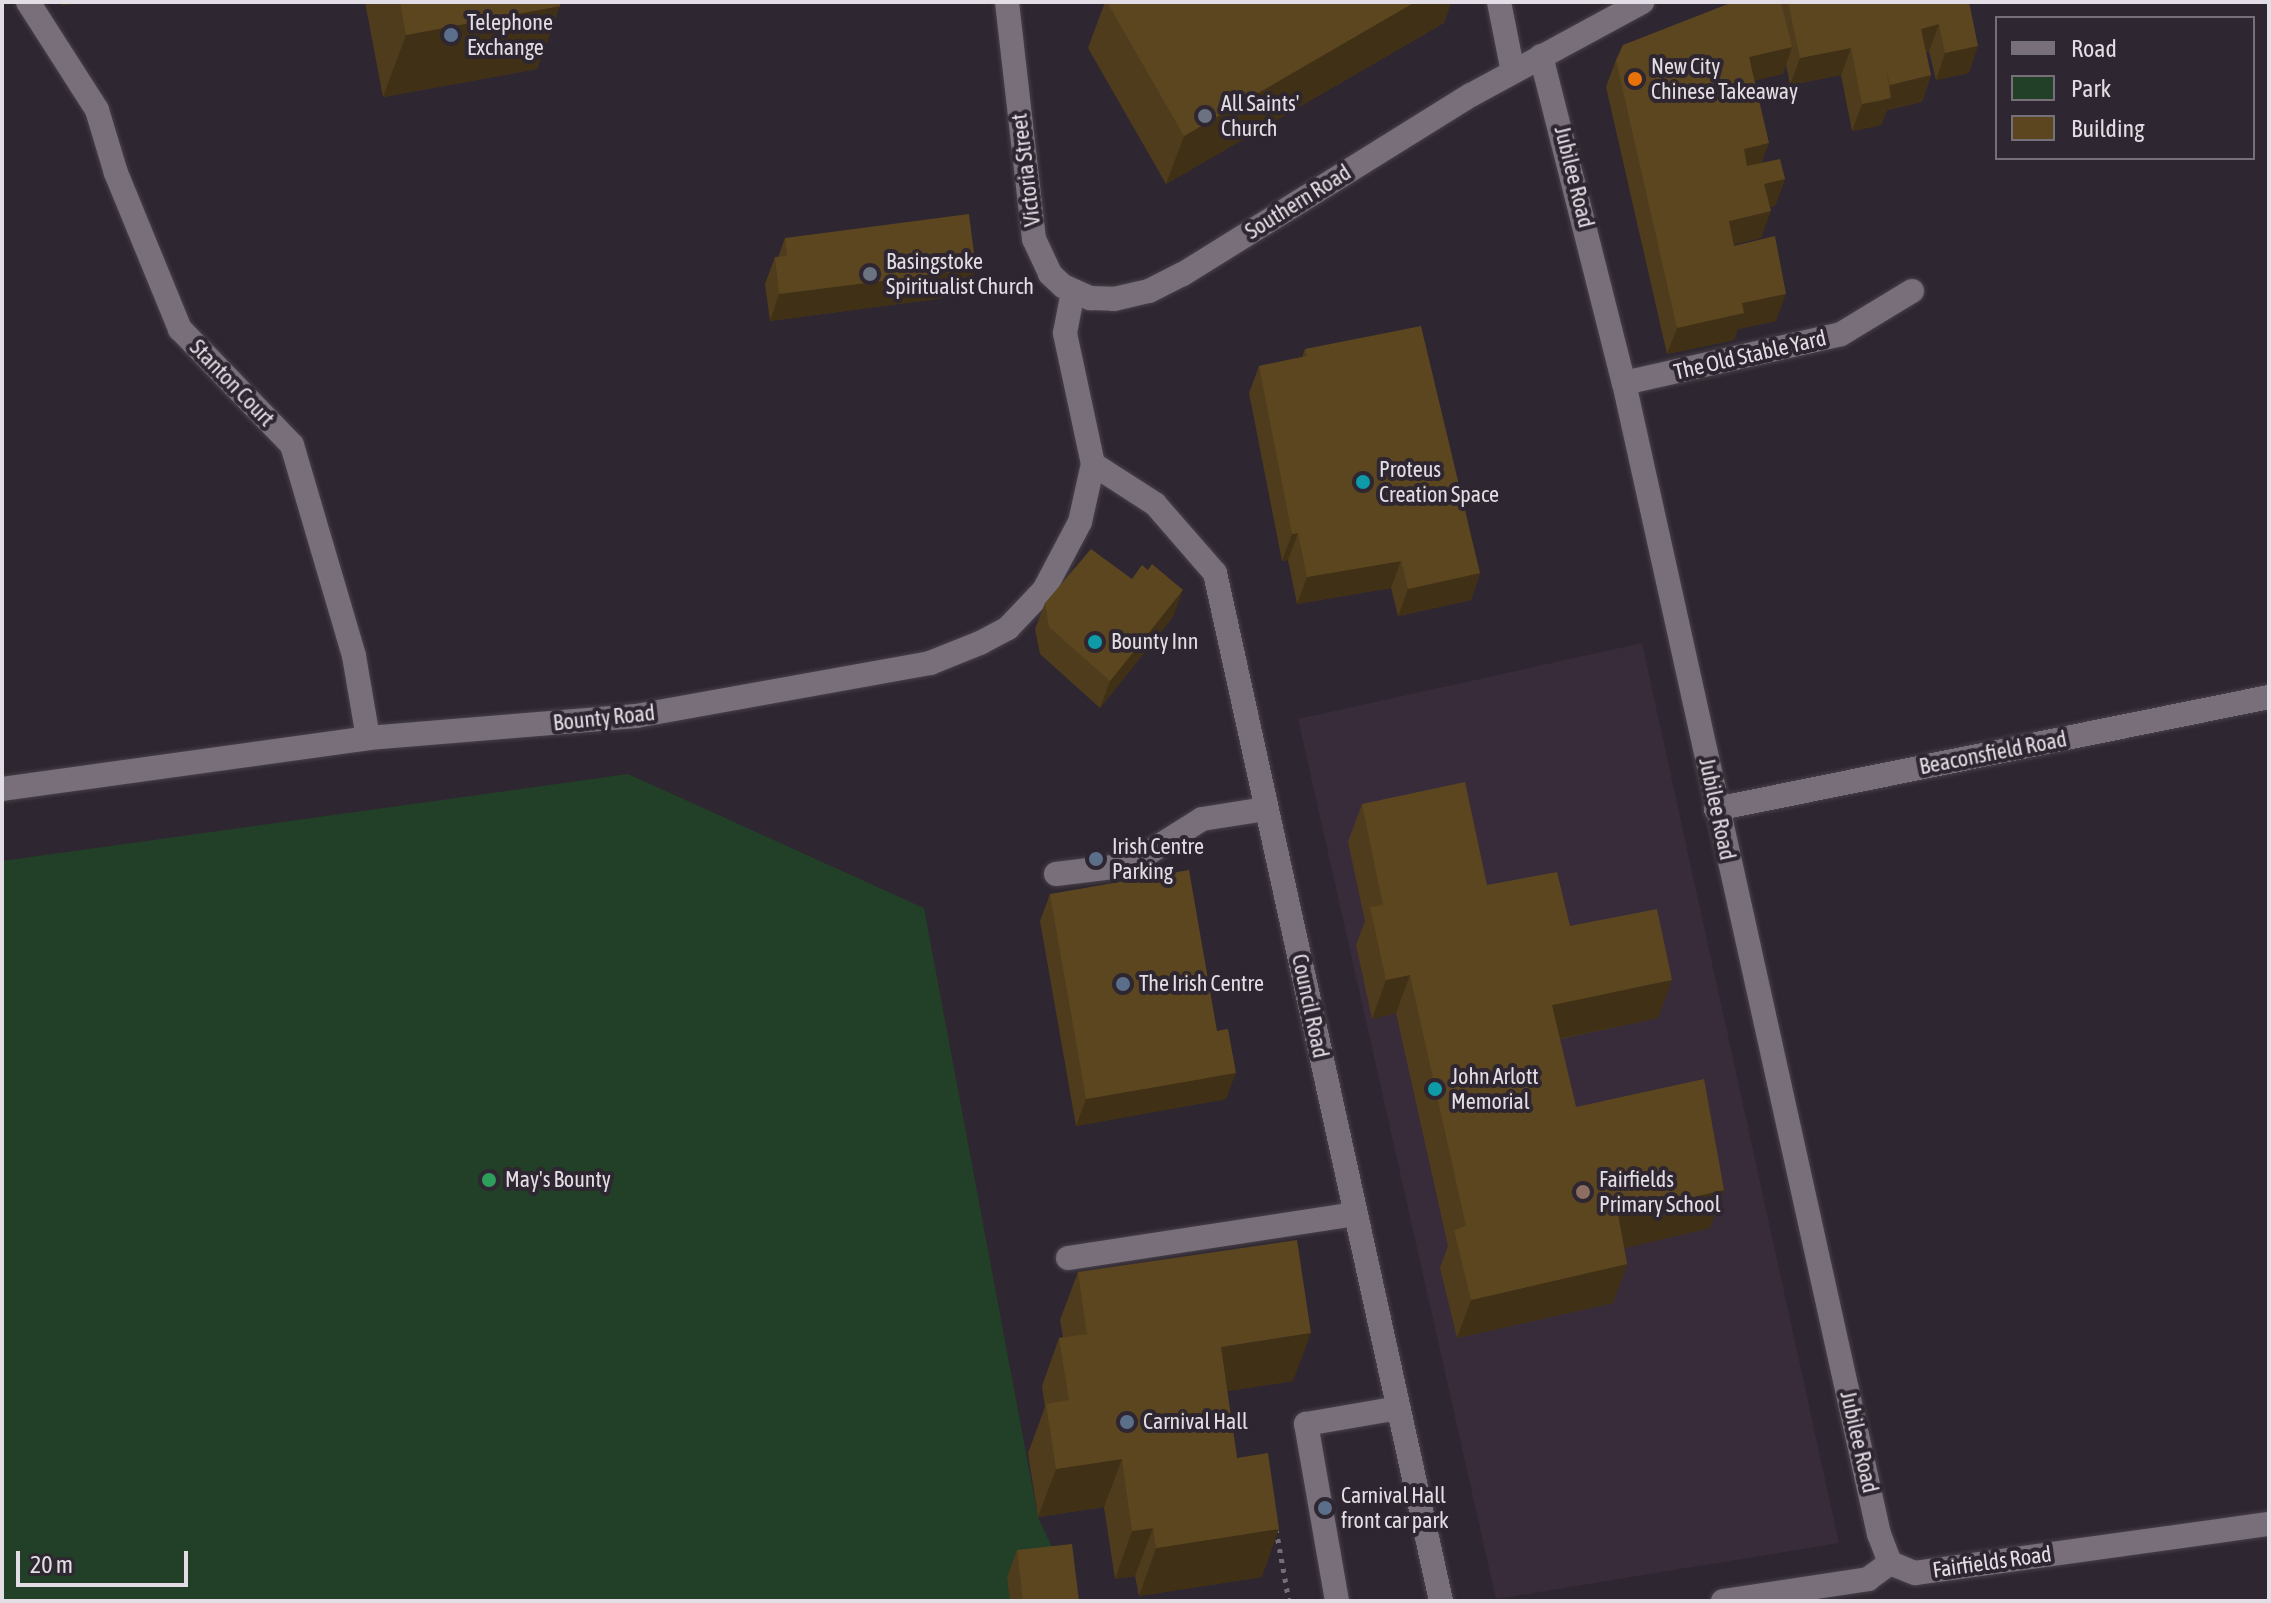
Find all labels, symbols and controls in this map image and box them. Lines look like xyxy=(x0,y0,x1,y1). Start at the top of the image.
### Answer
place label: Telephone Exchange xyxy=(467,9,553,60)
legend xyxy=(1995,16,2255,160)
marker: Telephone Exchange xyxy=(442,26,460,44)
text: Road xyxy=(2071,35,2117,62)
place label: New City Chinese Takeaway xyxy=(1651,53,1798,104)
marker: New City Chinese Takeaway xyxy=(1626,70,1644,88)
text: Park xyxy=(2071,75,2111,102)
place label: All Saints' Church xyxy=(1221,90,1299,142)
marker: All Saints' Church xyxy=(1196,107,1214,125)
street label: Victoria Street xyxy=(1006,112,1046,228)
text: Building xyxy=(2071,115,2144,142)
street label: Jubilee Road xyxy=(1549,124,1599,230)
street label: Southern Road xyxy=(1240,159,1356,245)
place label: Basingstoke Spiritualist Church xyxy=(886,248,1034,300)
marker: Basingstoke Spiritualist Church xyxy=(861,265,879,283)
street label: The Old Stable Yard xyxy=(1671,325,1829,385)
street label: Stanton Court xyxy=(184,334,280,432)
place label: Proteus Creation Space xyxy=(1379,456,1499,508)
marker: Proteus Creation Space xyxy=(1354,473,1372,491)
place label: Bounty Inn xyxy=(1111,629,1198,655)
marker: Bounty Inn xyxy=(1086,633,1104,651)
street label: Bounty Road xyxy=(552,700,656,736)
street label: Beaconsfield Road xyxy=(1917,726,2069,780)
street label: Jubilee Road xyxy=(1693,756,1741,862)
place label: Irish Centre Parking xyxy=(1112,833,1204,884)
marker: Irish Centre Parking xyxy=(1087,850,1105,868)
street label: Council Road xyxy=(1286,952,1334,1060)
place label: The Irish Centre xyxy=(1139,971,1264,997)
marker: The Irish Centre xyxy=(1114,975,1132,993)
place label: John Arlott Memorial xyxy=(1451,1063,1539,1114)
marker: John Arlott Memorial xyxy=(1426,1080,1444,1098)
place label: Fairfields Primary School xyxy=(1599,1166,1721,1218)
place label: May's Bounty xyxy=(505,1167,611,1193)
marker: May's Bounty xyxy=(480,1171,498,1189)
marker: Fairfields Primary School xyxy=(1574,1183,1592,1201)
street label: Jubilee Road xyxy=(1834,1389,1884,1495)
place label: Carnival Hall xyxy=(1143,1409,1248,1435)
marker: Carnival Hall xyxy=(1118,1413,1136,1431)
place label: Carnival Hall front car park xyxy=(1341,1482,1449,1534)
marker: Carnival Hall front car park xyxy=(1316,1499,1334,1517)
scale bar xyxy=(20,1535,192,1585)
street label: Fairfields Road xyxy=(1931,1541,2053,1583)
text: 20 m xyxy=(30,1551,73,1578)

